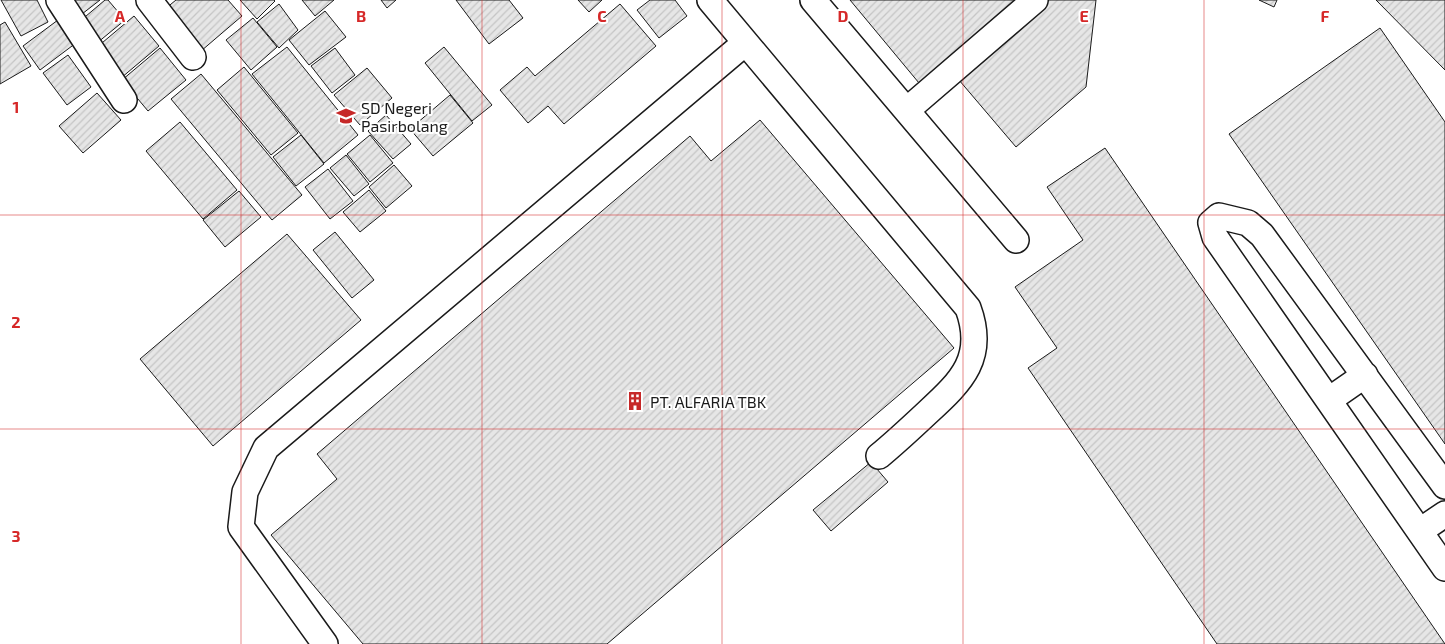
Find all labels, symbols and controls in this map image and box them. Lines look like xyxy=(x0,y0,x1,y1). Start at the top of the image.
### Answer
text: A xyxy=(115,6,126,25)
text: B xyxy=(356,6,366,25)
text: C xyxy=(597,6,607,25)
text: D xyxy=(838,6,849,25)
text: E xyxy=(1079,6,1089,25)
text: F xyxy=(1321,6,1330,25)
text: 1 xyxy=(13,97,19,116)
place label: SD Negeri Pasirbolang xyxy=(361,98,448,135)
school or university icon: SD Negeri Pasirbolang xyxy=(335,105,357,127)
text: 2 xyxy=(11,312,21,331)
building icon: PT. ALFARIA TBK xyxy=(624,390,646,412)
place label: PT. ALFARIA TBK xyxy=(650,392,767,411)
text: 3 xyxy=(11,526,21,545)

